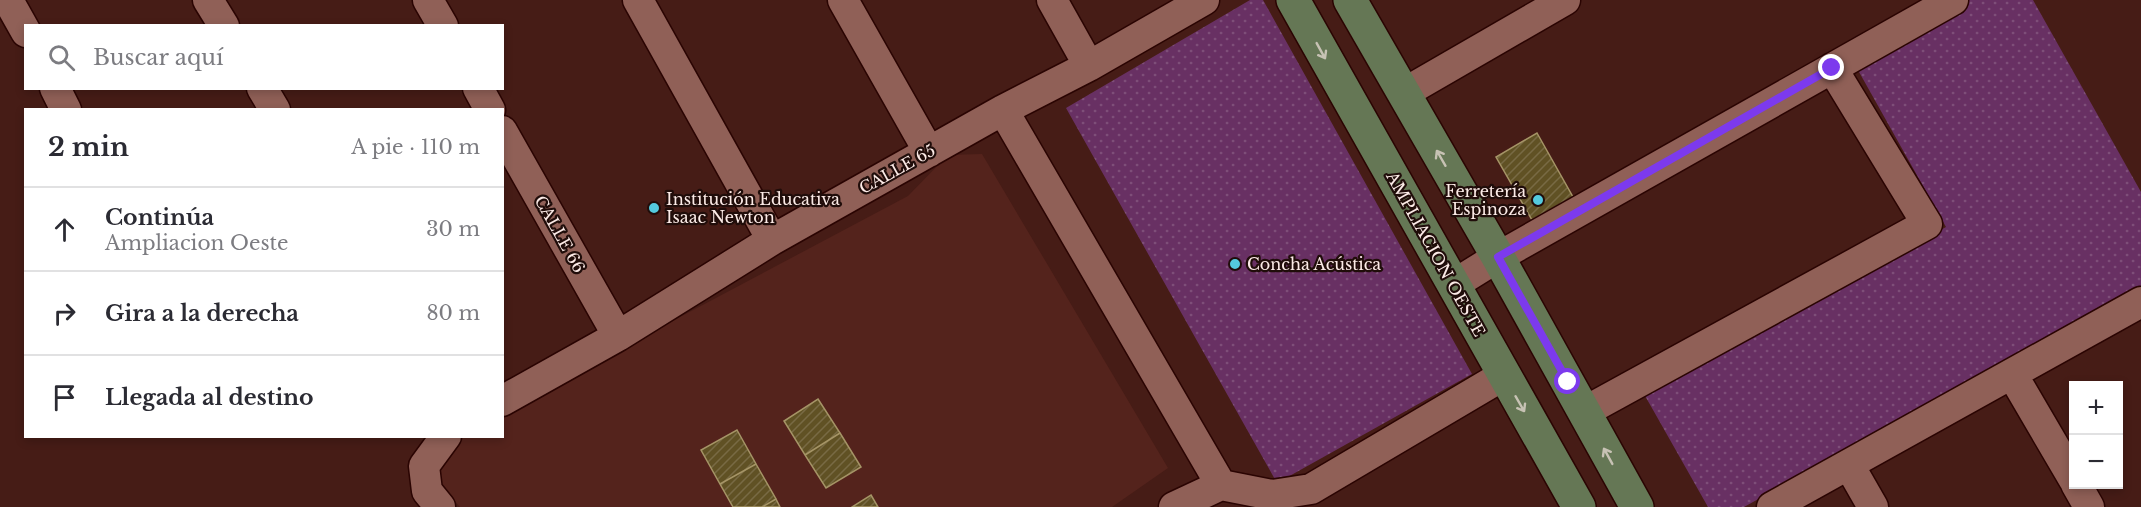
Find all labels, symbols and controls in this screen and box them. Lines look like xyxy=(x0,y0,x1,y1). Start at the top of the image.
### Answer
search box xyxy=(24,24,504,90)
icon: search xyxy=(45,41,78,74)
one-way arrow xyxy=(1316,42,1328,59)
text: Buscar aquí xyxy=(93,44,224,71)
route end xyxy=(1818,54,1844,80)
text: 2 min xyxy=(48,131,129,163)
text: A pie · 110 m xyxy=(351,135,480,159)
street label: CALLE 65 xyxy=(855,140,939,198)
one-way arrow xyxy=(1435,150,1447,167)
street label: AMPLIACION OESTE xyxy=(1382,167,1490,340)
place label: Ferretería Espinoza xyxy=(1445,181,1526,219)
place label: Institución Educativa Isaac Newton xyxy=(666,189,840,227)
street label: CALLE 66 xyxy=(531,192,589,276)
marker: Ferretería Espinoza xyxy=(1531,193,1545,207)
marker: Institución Educativa Isaac Newton xyxy=(647,201,661,215)
text: Continúa xyxy=(105,204,214,231)
icon: ahead xyxy=(48,213,81,246)
text: 30 m xyxy=(426,217,480,241)
text: Ampliacion Oeste xyxy=(105,231,289,255)
place label: Concha Acústica xyxy=(1247,254,1381,274)
marker: Concha Acústica xyxy=(1228,257,1242,271)
icon: right xyxy=(48,297,81,330)
text: Gira a la derecha xyxy=(105,300,299,327)
text: 80 m xyxy=(426,301,480,325)
route start xyxy=(1554,368,1580,394)
icon: arrive xyxy=(48,381,81,414)
map controls xyxy=(2069,381,2123,489)
button: + xyxy=(2069,381,2123,435)
text: Llegada al destino xyxy=(105,384,314,411)
one-way arrow xyxy=(1515,395,1527,412)
button: − xyxy=(2069,435,2123,489)
one-way arrow xyxy=(1602,448,1614,465)

